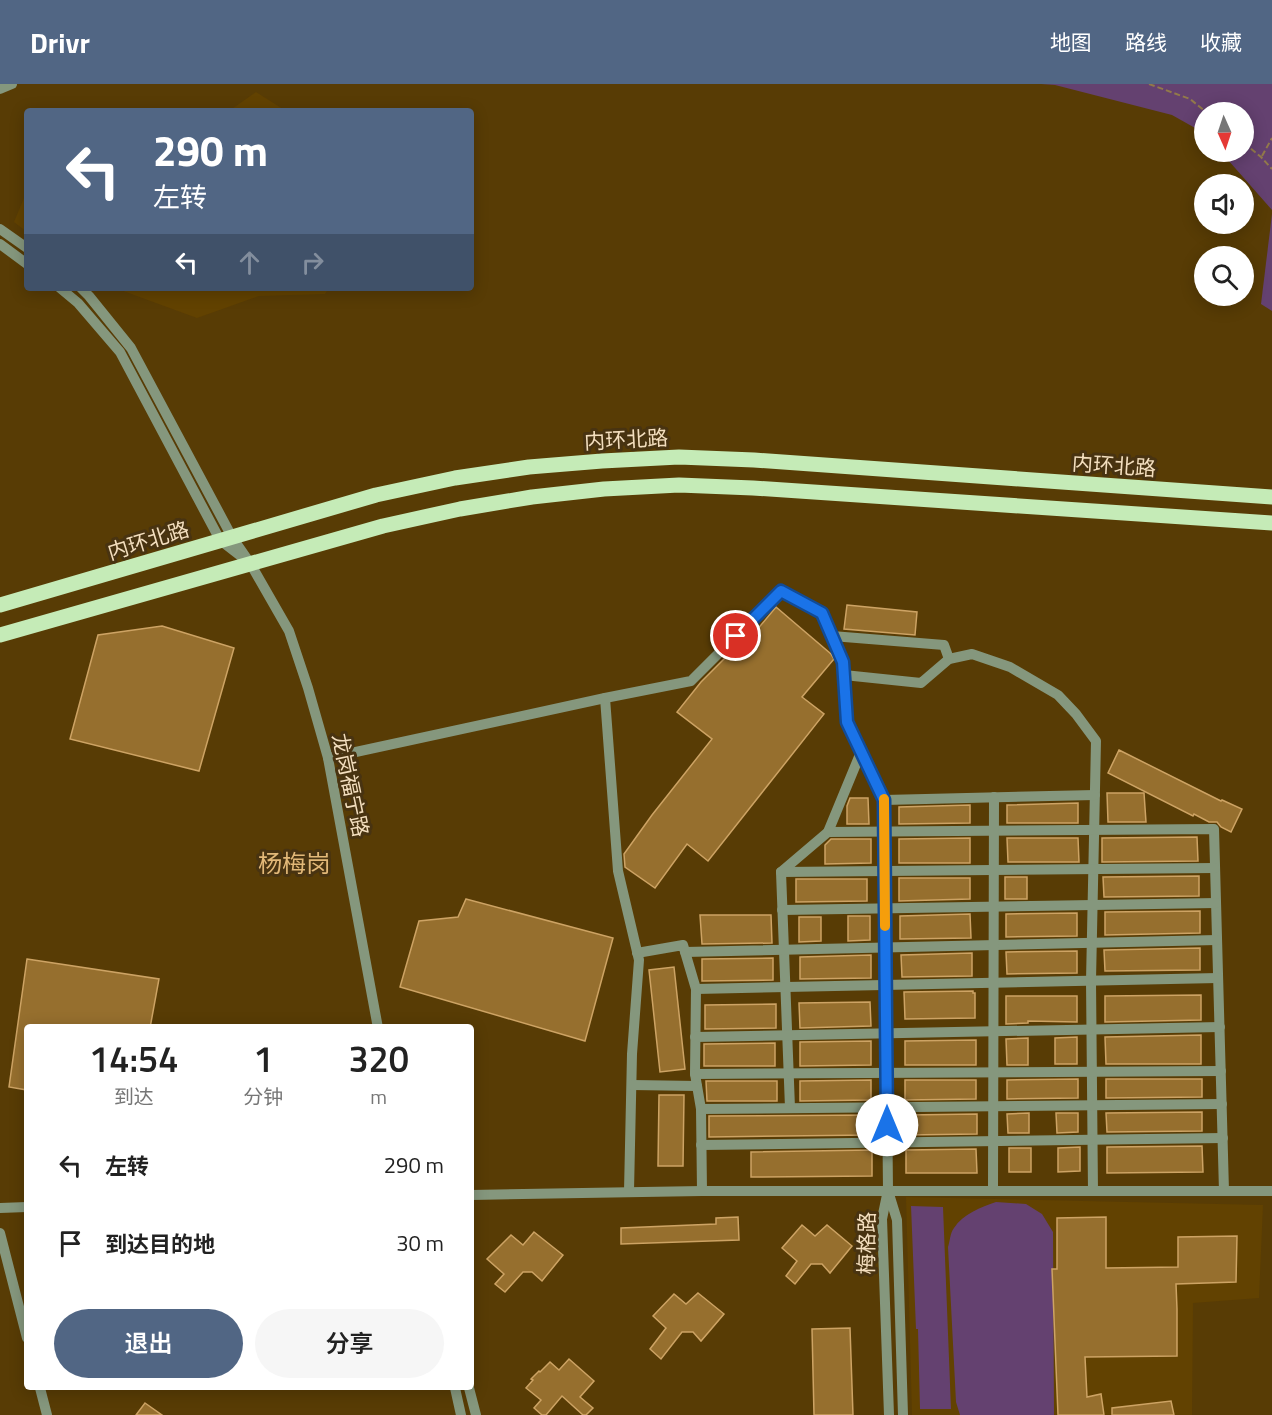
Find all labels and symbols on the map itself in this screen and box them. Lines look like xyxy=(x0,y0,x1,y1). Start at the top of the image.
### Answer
north arrow xyxy=(1194,102,1254,162)
street label: 内环北路 xyxy=(583,421,669,457)
street label: 内环北路 xyxy=(1071,446,1157,484)
street label: 内环北路 xyxy=(103,512,193,568)
pin xyxy=(710,610,761,661)
street label: 龙岗福宁路 xyxy=(324,730,378,840)
district label: 杨梅岗 xyxy=(258,845,330,881)
position arrow xyxy=(855,1093,919,1157)
street label: 梅格路 xyxy=(849,1211,883,1275)

